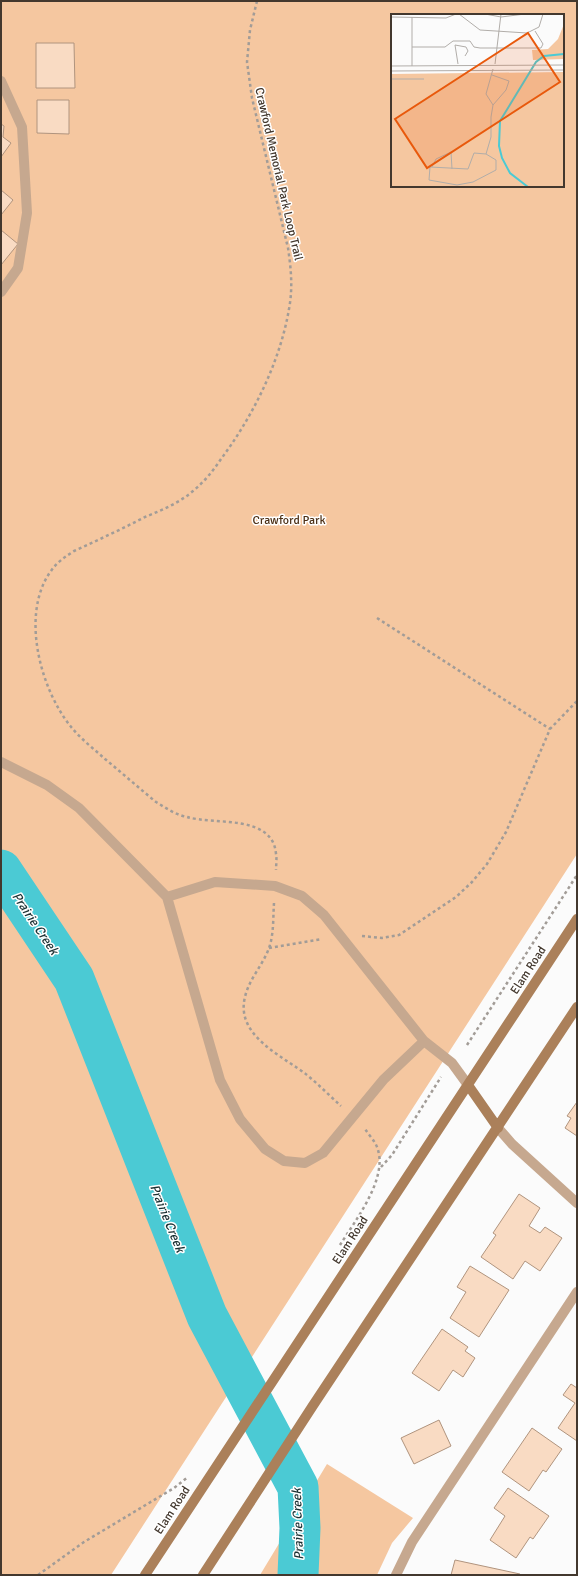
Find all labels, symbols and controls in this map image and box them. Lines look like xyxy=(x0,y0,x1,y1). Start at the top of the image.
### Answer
inset map xyxy=(391,14,564,187)
street label: Crawford Memorial Park Loop Trail xyxy=(251,86,306,263)
park label: Crawford Park xyxy=(253,513,325,528)
water label: Prairie Creek xyxy=(8,889,63,959)
street label: Elam Road xyxy=(507,943,549,997)
water label: Prairie Creek xyxy=(146,1182,188,1256)
street label: Elam Road xyxy=(329,1213,371,1267)
street label: Elam Road xyxy=(151,1483,193,1537)
water label: Prairie Creek xyxy=(289,1486,307,1560)

